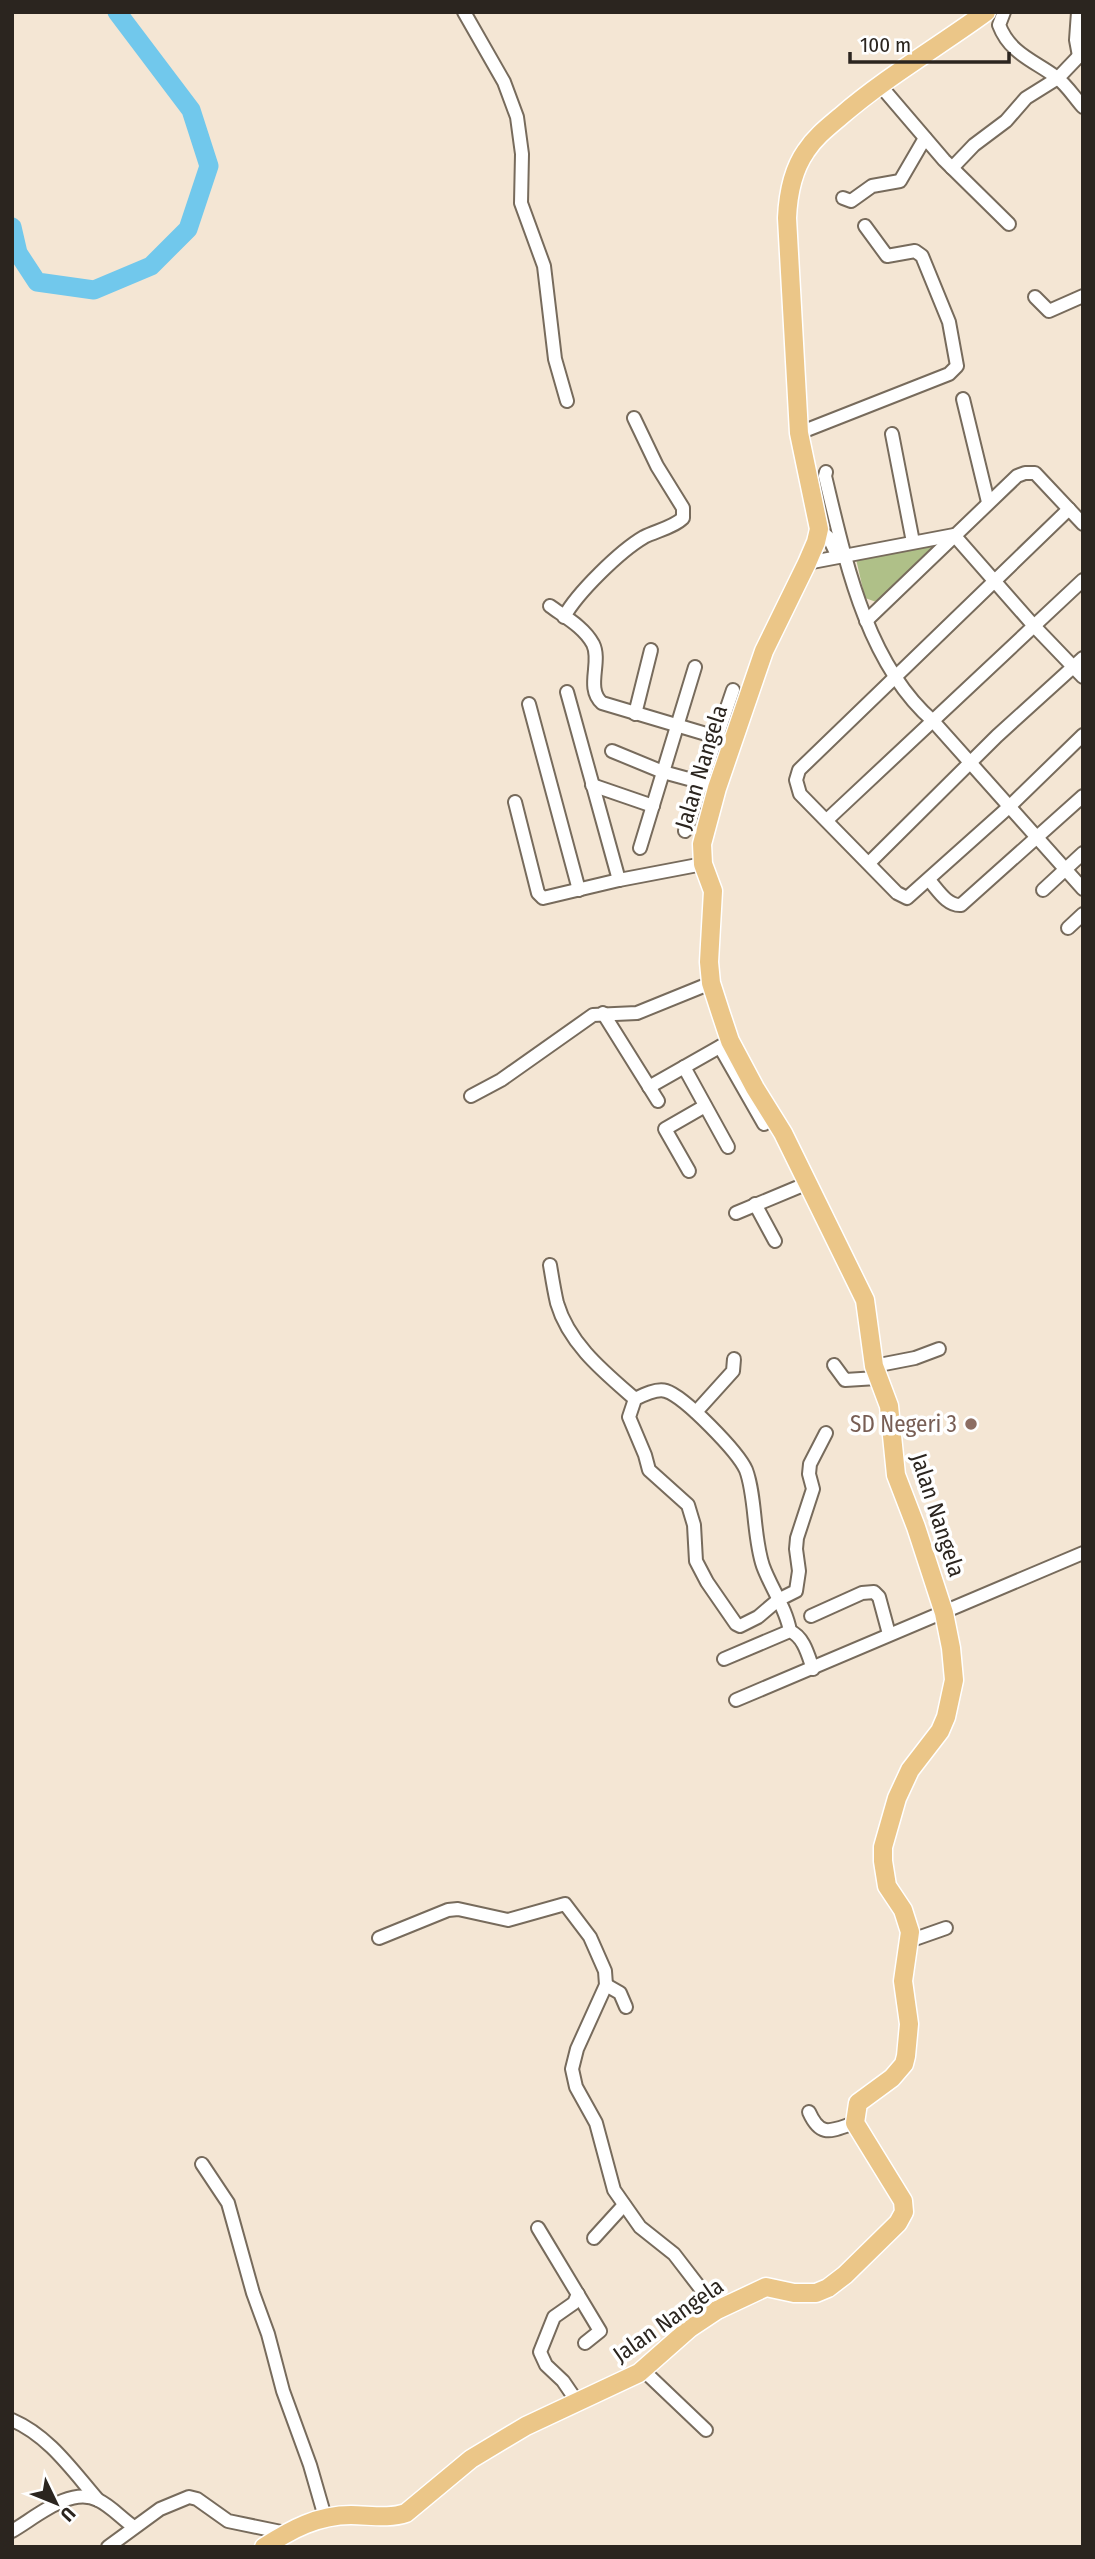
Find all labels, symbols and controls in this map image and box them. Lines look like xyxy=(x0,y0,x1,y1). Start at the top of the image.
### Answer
scale bar xyxy=(850,21,1009,65)
text: 100 m xyxy=(860,32,911,58)
street label: Jalan Nangela xyxy=(669,701,733,833)
place label: SD Negeri 3 xyxy=(850,1410,957,1438)
marker: SD Negeri 3 xyxy=(963,1416,979,1432)
street label: Jalan Nangela xyxy=(905,1450,971,1580)
street label: Jalan Nangela xyxy=(607,2272,729,2368)
north arrow xyxy=(21,2468,91,2538)
text: U xyxy=(56,2502,80,2526)

